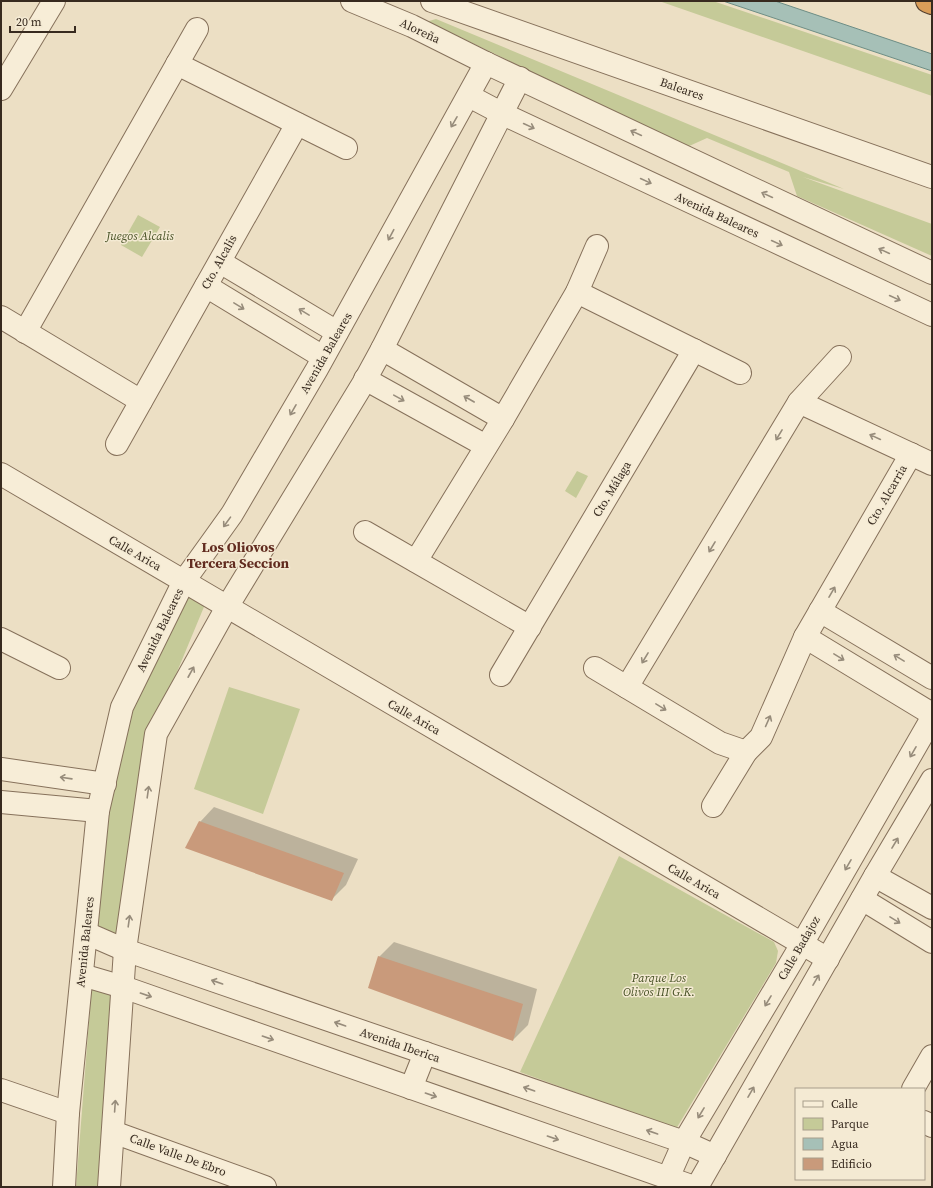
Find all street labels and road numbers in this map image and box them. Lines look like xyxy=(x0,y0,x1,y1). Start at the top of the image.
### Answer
street label: Aloreña xyxy=(397,15,443,48)
street label: Baleares xyxy=(658,74,706,104)
street label: Avenida Baleares xyxy=(672,188,762,242)
street label: Cto. Alcalis xyxy=(197,232,241,292)
street label: Avenida Baleares xyxy=(296,310,356,396)
street label: Cto. Málaga xyxy=(589,457,635,520)
street label: Cto. Alcarria xyxy=(863,461,911,528)
street label: Calle Arica xyxy=(106,531,165,575)
street label: Avenida Baleares xyxy=(133,586,187,674)
street label: Calle Arica xyxy=(385,695,444,739)
street label: Calle Arica xyxy=(665,859,724,903)
street label: Avenida Baleares xyxy=(72,896,98,988)
street label: Calle Badajoz xyxy=(774,913,824,983)
street label: Avenida Iberica xyxy=(358,1024,443,1066)
street label: Calle Valle De Ebro xyxy=(127,1130,229,1180)

